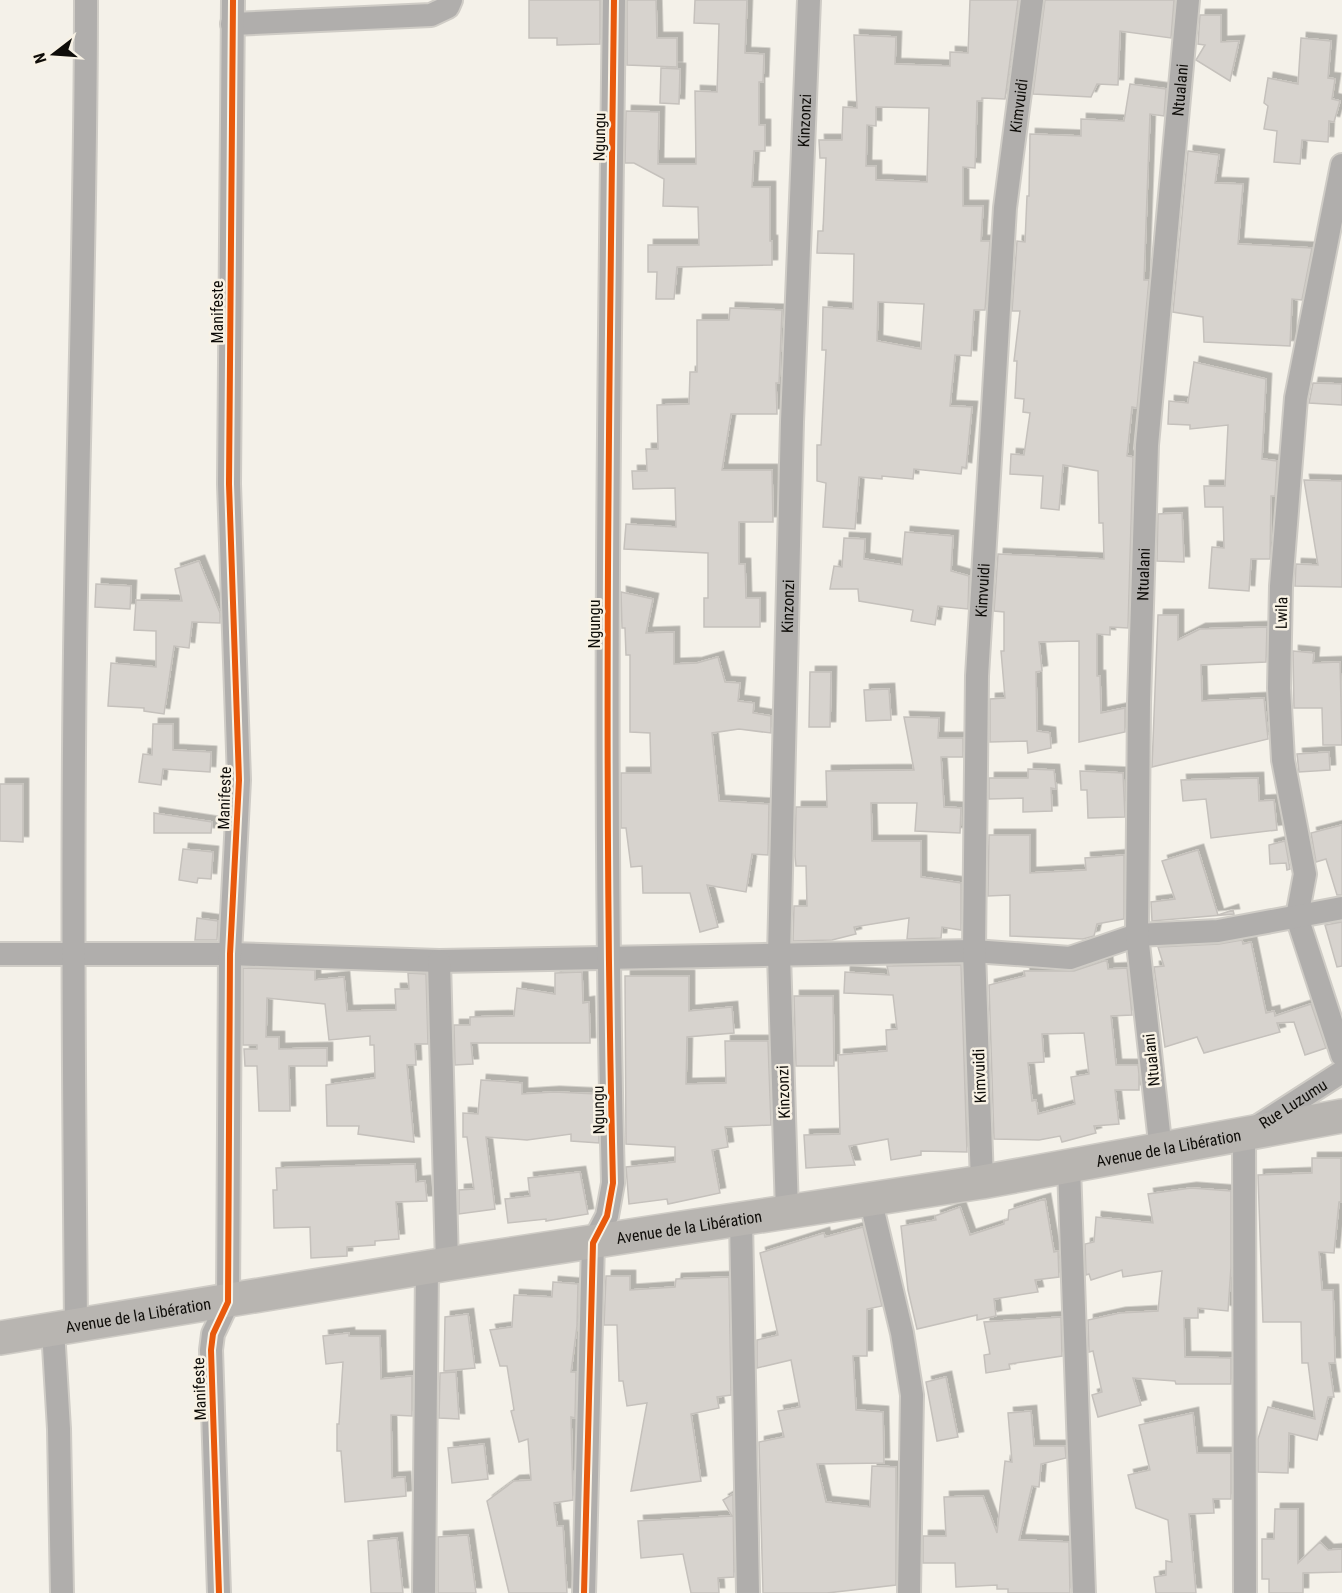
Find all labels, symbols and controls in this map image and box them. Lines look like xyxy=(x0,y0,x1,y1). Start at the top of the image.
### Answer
north arrow xyxy=(24,24,84,84)
text: N xyxy=(30,51,51,66)
street label: Ntualani xyxy=(1168,63,1192,117)
street label: Kimvuidi xyxy=(1006,78,1032,134)
street label: Kinzonzi xyxy=(794,93,815,148)
street label: Ngungu xyxy=(590,112,609,162)
street label: Manifeste xyxy=(208,280,227,344)
street label: Ntualani xyxy=(1133,548,1154,601)
street label: Kimvuidi xyxy=(972,563,994,618)
street label: Kinzonzi xyxy=(778,579,798,633)
street label: Lwila xyxy=(1272,597,1291,629)
street label: Ngungu xyxy=(585,600,604,648)
street label: Manifeste xyxy=(214,766,235,830)
street label: Ntualani xyxy=(1139,1033,1164,1087)
street label: Kimvuidi xyxy=(969,1049,990,1103)
street label: Kinzonzi xyxy=(773,1065,794,1119)
street label: Rue Luzumu xyxy=(1256,1075,1331,1133)
street label: Ngungu xyxy=(589,1085,608,1135)
street label: Avenue de la Libération xyxy=(1095,1126,1243,1171)
street label: Avenue de la Libération xyxy=(615,1207,763,1248)
street label: Avenue de la Libération xyxy=(64,1294,212,1337)
street label: Manifeste xyxy=(189,1357,210,1421)

